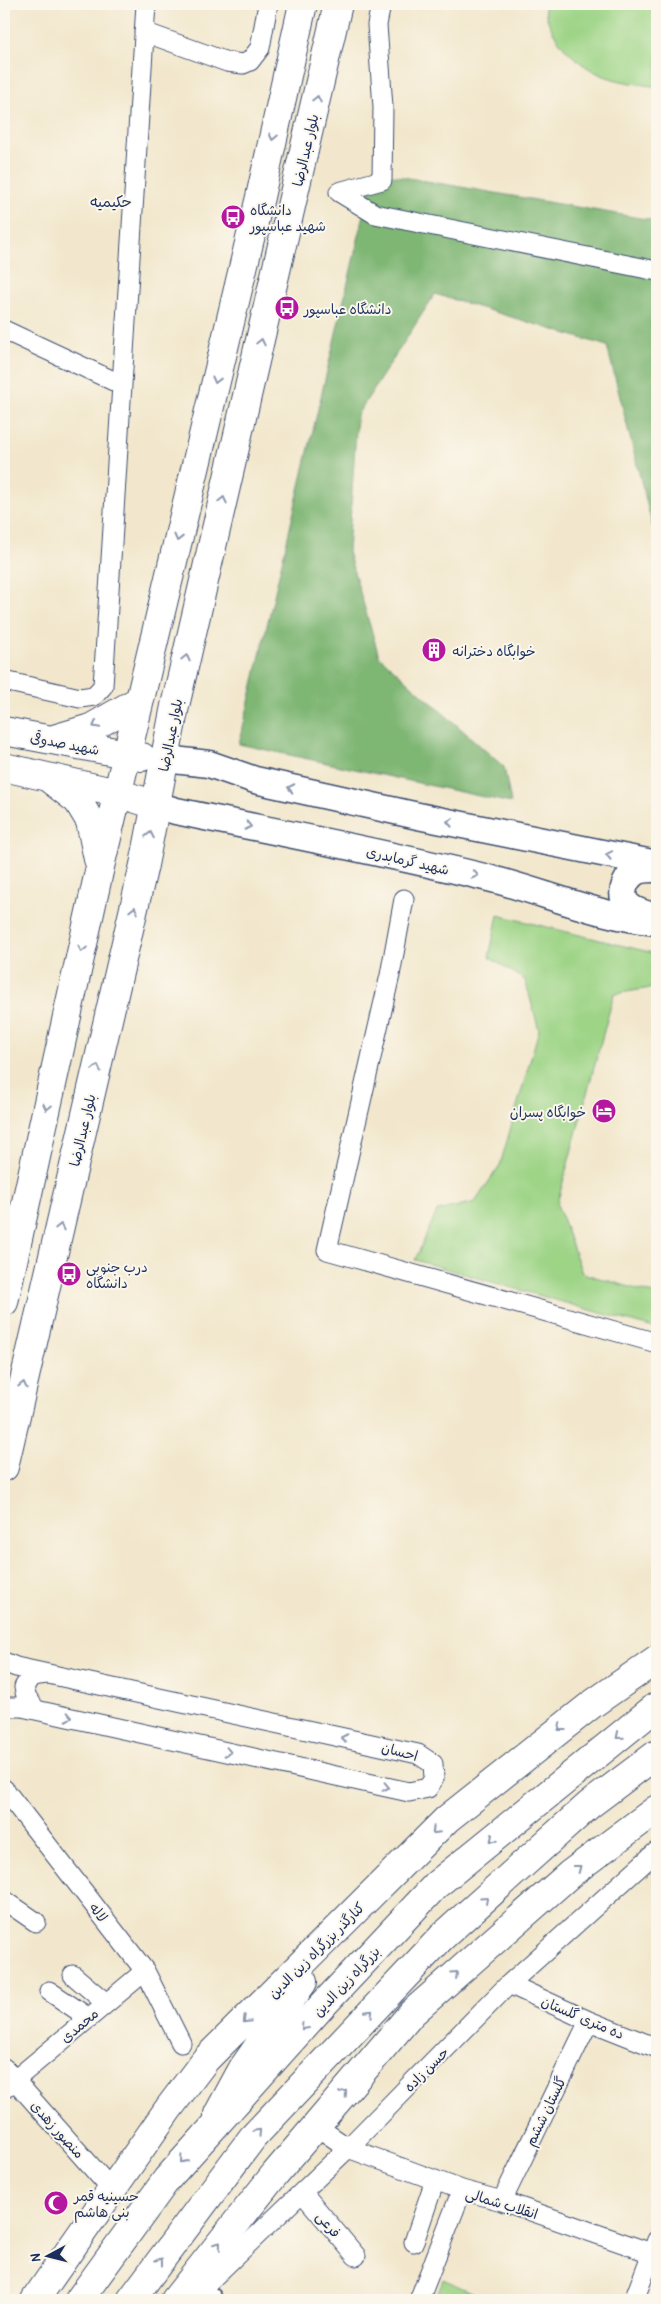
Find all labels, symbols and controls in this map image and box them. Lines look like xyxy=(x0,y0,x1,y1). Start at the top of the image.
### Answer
one-way arrow xyxy=(311,94,322,103)
street label: بلوار عبدالرضا xyxy=(287,112,323,188)
one-way arrow xyxy=(268,132,279,141)
district label: حکیمیه xyxy=(90,191,132,212)
place label: دانشگاه شهید عباسپور xyxy=(249,200,326,236)
bus stop icon: دانشگاه شهید عباسپور xyxy=(220,204,246,230)
bus stop icon: دانشگاه عباسپور xyxy=(274,295,300,321)
place label: دانشگاه عباسپور xyxy=(303,299,391,319)
one-way arrow xyxy=(255,338,266,347)
one-way arrow xyxy=(211,376,222,385)
one-way arrow xyxy=(217,496,228,505)
one-way arrow xyxy=(173,534,184,543)
building icon: خوابگاه دخترانه xyxy=(421,637,447,663)
place label: خوابگاه دخترانه xyxy=(452,641,536,660)
one-way arrow xyxy=(180,654,191,663)
street label: بلوار عبدالرضا xyxy=(154,697,186,773)
one-way arrow xyxy=(92,719,101,729)
street label: شهید صدوقی xyxy=(29,727,101,760)
one-way arrow xyxy=(287,783,296,794)
one-way arrow xyxy=(446,818,455,828)
one-way arrow xyxy=(244,820,252,831)
one-way arrow xyxy=(144,830,155,839)
street label: شهید گرمابدری xyxy=(365,841,451,879)
one-way arrow xyxy=(605,850,614,860)
one-way arrow xyxy=(471,869,480,880)
one-way arrow xyxy=(128,906,139,915)
one-way arrow xyxy=(77,944,88,953)
one-way arrow xyxy=(91,1064,102,1073)
street label: بلوار عبدالرضا xyxy=(64,1092,100,1168)
hotel icon: خوابگاه پسران xyxy=(591,1098,617,1124)
place label: خوابگاه پسران xyxy=(510,1102,586,1122)
one-way arrow xyxy=(42,1103,53,1112)
one-way arrow xyxy=(54,1222,65,1231)
place label: درب جنوبی دانشگاه xyxy=(86,1257,148,1292)
bus stop icon: درب جنوبی دانشگاه xyxy=(56,1261,82,1287)
one-way arrow xyxy=(17,1380,28,1389)
one-way arrow xyxy=(64,1712,73,1722)
one-way arrow xyxy=(558,1723,567,1731)
one-way arrow xyxy=(616,1731,625,1740)
one-way arrow xyxy=(339,1733,348,1744)
street label: احسان xyxy=(380,1737,420,1765)
one-way arrow xyxy=(223,1746,232,1757)
one-way arrow xyxy=(382,1781,391,1792)
one-way arrow xyxy=(432,1825,441,1834)
one-way arrow xyxy=(490,1833,499,1841)
one-way arrow xyxy=(572,1866,581,1874)
one-way arrow xyxy=(479,1895,488,1904)
street label: لاله xyxy=(85,1898,113,1926)
street label: کنارگذر بزرگراه زین الدین xyxy=(264,1898,368,2002)
street label: بزرگراه زین الدین xyxy=(309,1942,383,2020)
one-way arrow xyxy=(449,1972,458,1980)
street label: ده متری گلستان xyxy=(539,1991,627,2043)
street label: محمدی xyxy=(56,2003,102,2047)
one-way arrow xyxy=(364,2010,373,2019)
one-way arrow xyxy=(243,2014,252,2023)
one-way arrow xyxy=(300,2021,309,2030)
street label: حسن زاده xyxy=(399,2042,453,2096)
street label: گلستان ششم xyxy=(520,2073,572,2150)
one-way arrow xyxy=(338,2089,347,2098)
street label: منصور زهدی xyxy=(27,2096,89,2162)
one-way arrow xyxy=(252,2128,261,2137)
one-way arrow xyxy=(180,2155,189,2164)
street label: انقلاب شمالی xyxy=(463,2183,541,2223)
place label: حسینیه قمر بنی هاشم xyxy=(73,2186,139,2223)
mosque icon: حسینیه قمر بنی هاشم xyxy=(43,2190,69,2216)
street label: فرعی xyxy=(312,2207,346,2241)
north arrow xyxy=(22,2232,72,2282)
one-way arrow xyxy=(213,2242,221,2251)
text: N xyxy=(25,2252,44,2263)
one-way arrow xyxy=(154,2257,163,2267)

